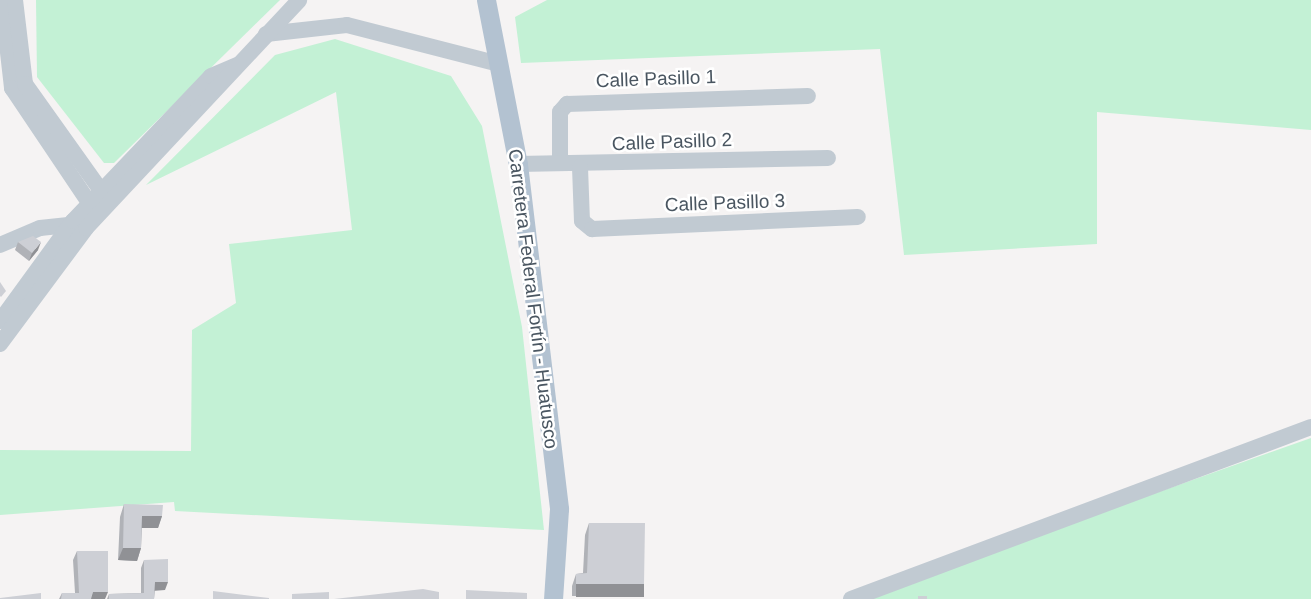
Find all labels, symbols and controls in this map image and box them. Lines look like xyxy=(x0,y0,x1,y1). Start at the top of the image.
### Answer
street label: Calle Pasillo 1 xyxy=(595,66,717,92)
street label: Calle Pasillo 2 xyxy=(611,129,733,155)
street label: Carretera Federal Fortín - Huatusco xyxy=(503,148,563,450)
street label: Calle Pasillo 3 xyxy=(664,190,786,216)

